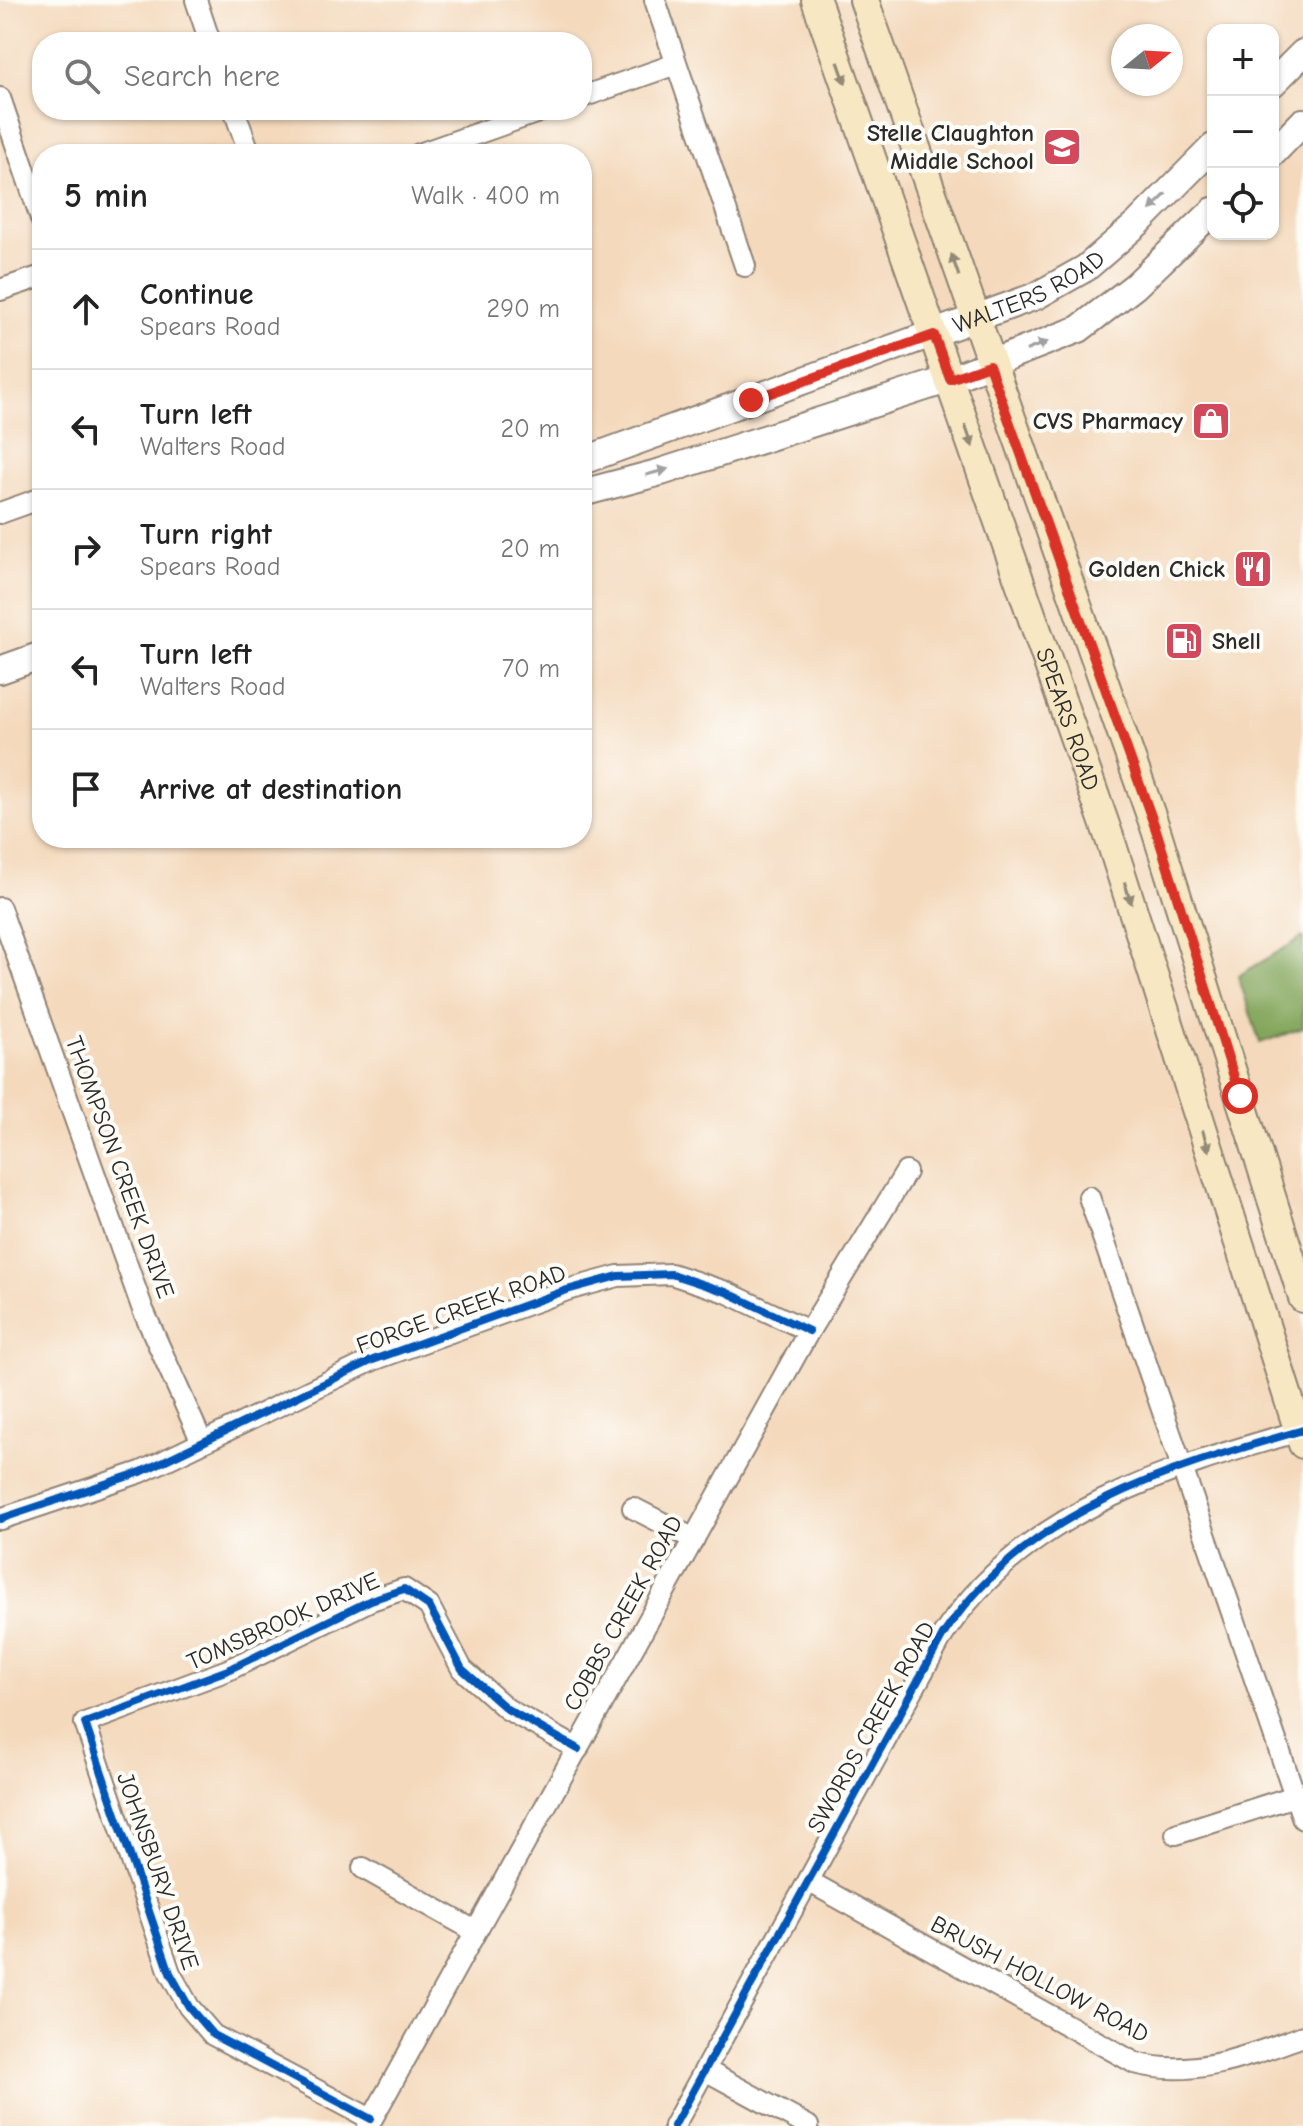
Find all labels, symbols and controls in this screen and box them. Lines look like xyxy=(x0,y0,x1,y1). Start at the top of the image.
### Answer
north arrow xyxy=(1111,24,1183,96)
map controls xyxy=(1207,24,1279,240)
button: + xyxy=(1207,24,1279,96)
search box xyxy=(32,32,592,120)
icon: search xyxy=(60,54,104,98)
text: Search here xyxy=(124,59,280,94)
one-way arrow xyxy=(836,62,849,86)
button: − xyxy=(1207,96,1279,168)
place label: Stelle Claughton Middle School xyxy=(867,119,1034,175)
school or university icon: Stelle Claughton Middle School xyxy=(1041,126,1083,168)
button: locate xyxy=(1207,168,1279,240)
text: 5 min xyxy=(64,176,148,216)
text: Walk · 400 m xyxy=(411,181,560,211)
one-way arrow xyxy=(1149,192,1168,211)
street label: WALTERS ROAD xyxy=(949,244,1110,339)
one-way arrow xyxy=(948,252,960,276)
text: Continue xyxy=(140,277,254,312)
icon: ahead xyxy=(64,287,108,331)
text: 290 m xyxy=(487,294,560,324)
text: Spears Road xyxy=(140,312,281,342)
one-way arrow xyxy=(1025,340,1049,353)
route end xyxy=(733,382,769,418)
text: Turn left xyxy=(140,397,252,432)
shop icon: CVS Pharmacy xyxy=(1190,400,1232,442)
icon: left xyxy=(64,407,108,451)
place label: CVS Pharmacy xyxy=(1033,407,1183,435)
text: 20 m xyxy=(500,414,560,444)
one-way arrow xyxy=(964,424,976,448)
text: Walters Road xyxy=(140,432,286,462)
one-way arrow xyxy=(646,465,670,478)
text: Turn right xyxy=(140,517,272,552)
icon: right xyxy=(64,527,108,571)
text: 20 m xyxy=(500,534,560,564)
restaurant icon: Golden Chick xyxy=(1232,548,1274,590)
text: Spears Road xyxy=(140,552,281,582)
place label: Golden Chick xyxy=(1088,555,1225,583)
fuel station icon: Shell xyxy=(1163,620,1205,662)
place label: Shell xyxy=(1212,627,1261,655)
text: Turn left xyxy=(140,637,252,672)
street label: SPEARS ROAD xyxy=(1030,644,1106,794)
icon: left xyxy=(64,647,108,691)
text: 70 m xyxy=(502,654,560,684)
text: Walters Road xyxy=(140,672,286,702)
icon: arrive xyxy=(64,767,108,811)
text: Arrive at destination xyxy=(140,772,402,807)
one-way arrow xyxy=(1122,881,1135,905)
street label: THOMPSON CREEK DRIVE xyxy=(60,1032,180,1302)
route start xyxy=(1222,1078,1258,1114)
one-way arrow xyxy=(1201,1129,1213,1153)
street label: FORGE CREEK ROAD xyxy=(352,1258,570,1360)
street label: COBBS CREEK ROAD xyxy=(558,1510,688,1716)
street label: TOMSBROOK DRIVE xyxy=(183,1566,383,1676)
street label: SWORDS CREEK ROAD xyxy=(801,1616,941,1838)
street label: JOHNSBURY DRIVE xyxy=(111,1769,205,1973)
street label: BRUSH HOLLOW ROAD xyxy=(926,1910,1154,2048)

